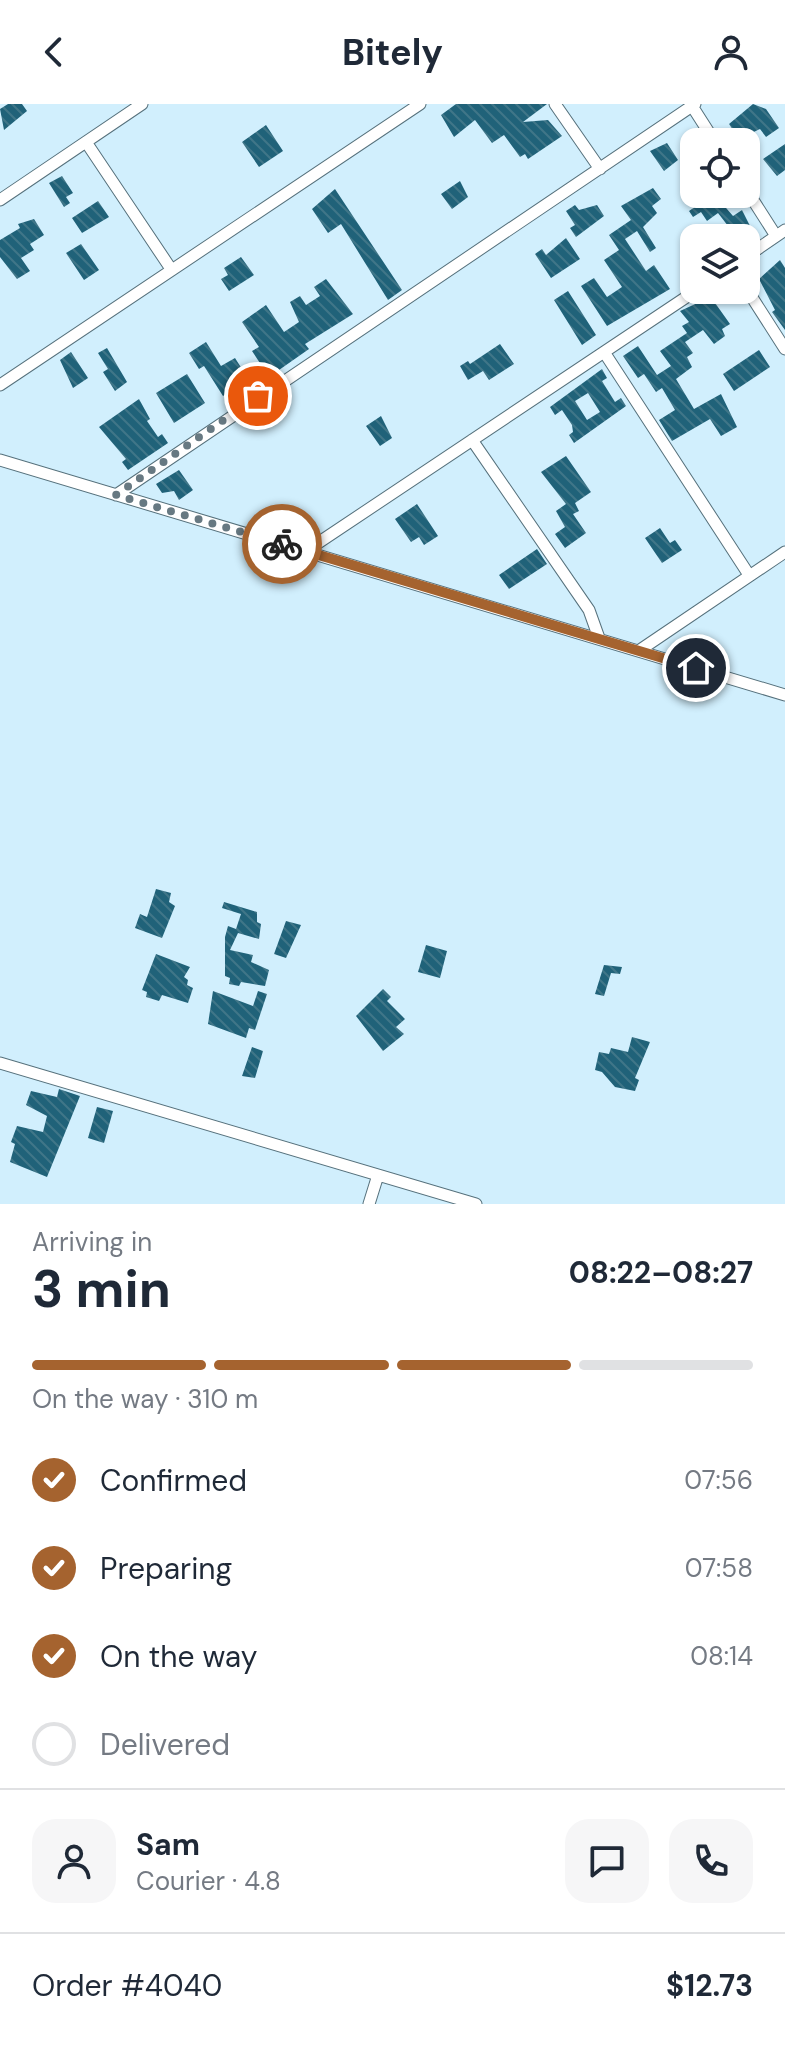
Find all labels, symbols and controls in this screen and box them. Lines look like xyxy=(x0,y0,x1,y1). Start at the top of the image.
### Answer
text: Bitely xyxy=(342,29,443,76)
icon: back xyxy=(32,30,76,74)
icon: person xyxy=(709,30,753,74)
map controls xyxy=(680,128,760,304)
button: locate xyxy=(680,128,760,208)
button: layers xyxy=(680,224,760,304)
pin xyxy=(224,362,292,430)
icon: bag xyxy=(236,374,280,418)
courier xyxy=(242,504,322,584)
icon: bike xyxy=(260,522,304,566)
pin xyxy=(662,634,730,702)
icon: home xyxy=(674,646,718,690)
text: Arriving in xyxy=(32,1225,152,1259)
text: 08:22–08:27 xyxy=(569,1253,753,1292)
text: 3 min xyxy=(32,1255,171,1323)
text: On the way · 310 m xyxy=(32,1382,258,1416)
icon: check xyxy=(32,1458,76,1502)
text: Confirmed xyxy=(100,1461,247,1500)
text: 07:56 xyxy=(684,1463,753,1497)
icon: check xyxy=(32,1546,76,1590)
text: Preparing xyxy=(100,1549,232,1588)
text: 07:58 xyxy=(685,1551,753,1585)
icon: check xyxy=(32,1634,76,1678)
text: On the way xyxy=(100,1637,257,1676)
text: 08:14 xyxy=(690,1639,753,1673)
text: Delivered xyxy=(100,1725,230,1764)
button: person xyxy=(32,1819,116,1903)
button: chat xyxy=(565,1819,649,1903)
button: phone xyxy=(669,1819,753,1903)
text: Sam xyxy=(136,1825,200,1864)
text: Courier · 4.8 xyxy=(136,1864,281,1898)
text: Order #4040 xyxy=(32,1966,222,2005)
text: $12.73 xyxy=(666,1966,753,2005)

